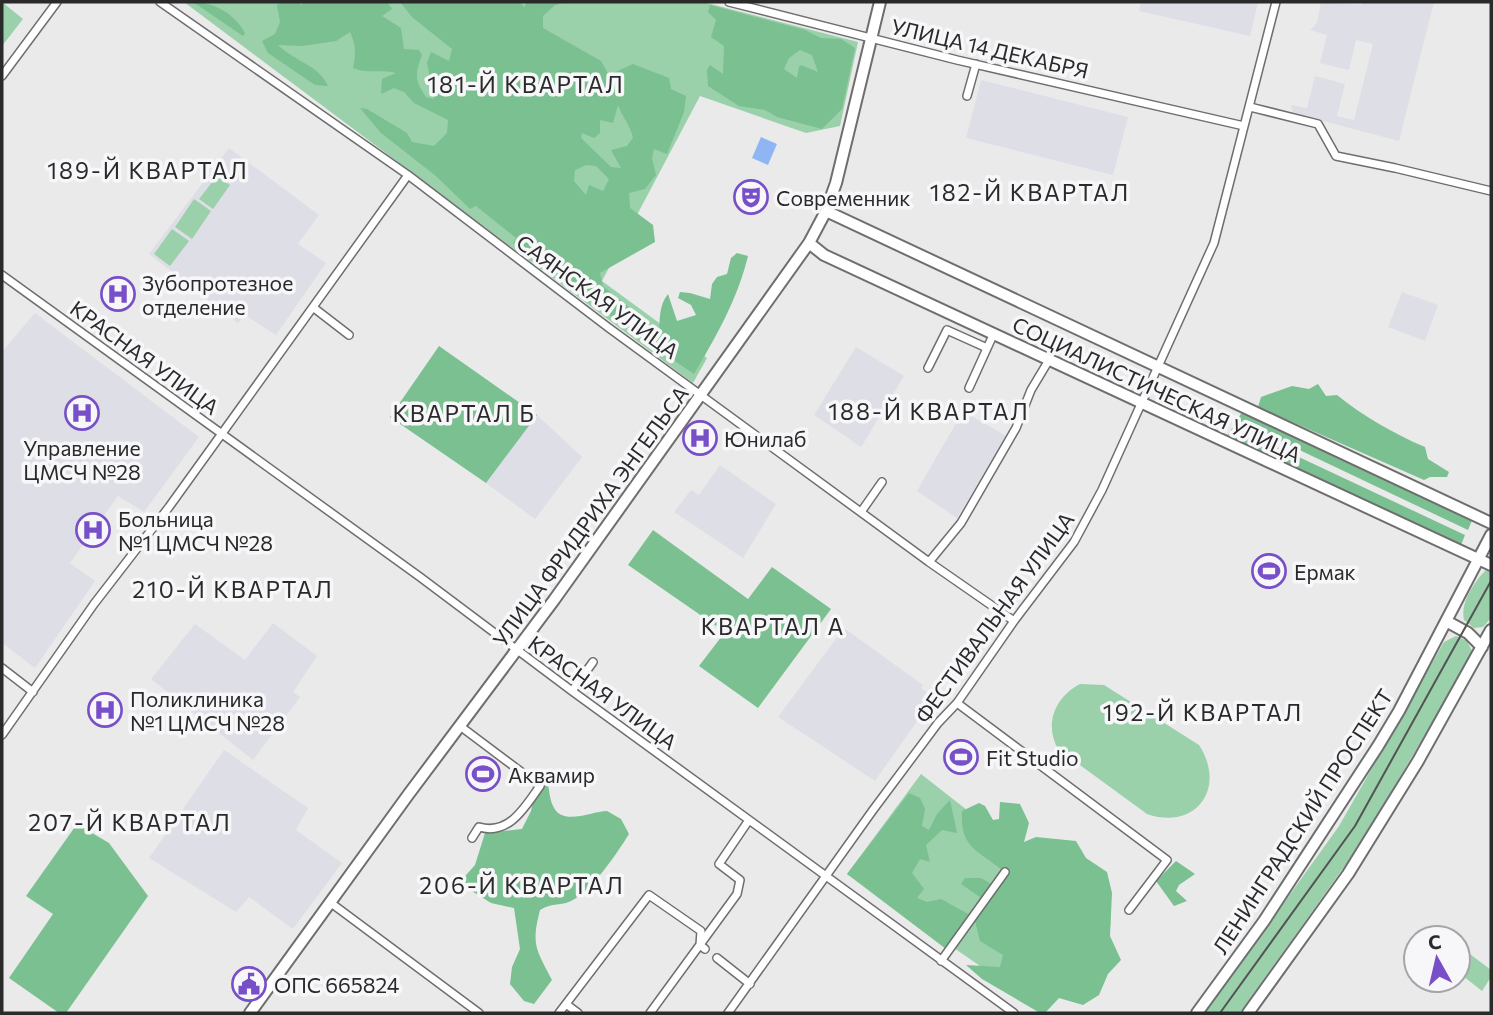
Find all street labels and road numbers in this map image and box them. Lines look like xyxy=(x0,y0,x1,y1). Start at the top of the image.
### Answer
street label: УЛИЦА 14 ДЕКАБРЯ xyxy=(889,13,1091,83)
street label: САЯНСКАЯ УЛИЦА xyxy=(512,229,684,363)
street label: КРАСНАЯ УЛИЦА xyxy=(66,295,224,419)
street label: СОЦИАЛИСТИЧЕСКАЯ УЛИЦА xyxy=(1009,311,1305,467)
street label: УЛИЦА ФРИДРИХА ЭНГЕЛЬСА xyxy=(487,381,693,651)
street label: ФЕСТИВАЛЬНАЯ УЛИЦА xyxy=(909,507,1079,727)
street label: КРАСНАЯ УЛИЦА xyxy=(524,630,682,754)
street label: ЛЕНИНГРАДСКИЙ ПРОСПЕКТ xyxy=(1207,684,1397,958)

